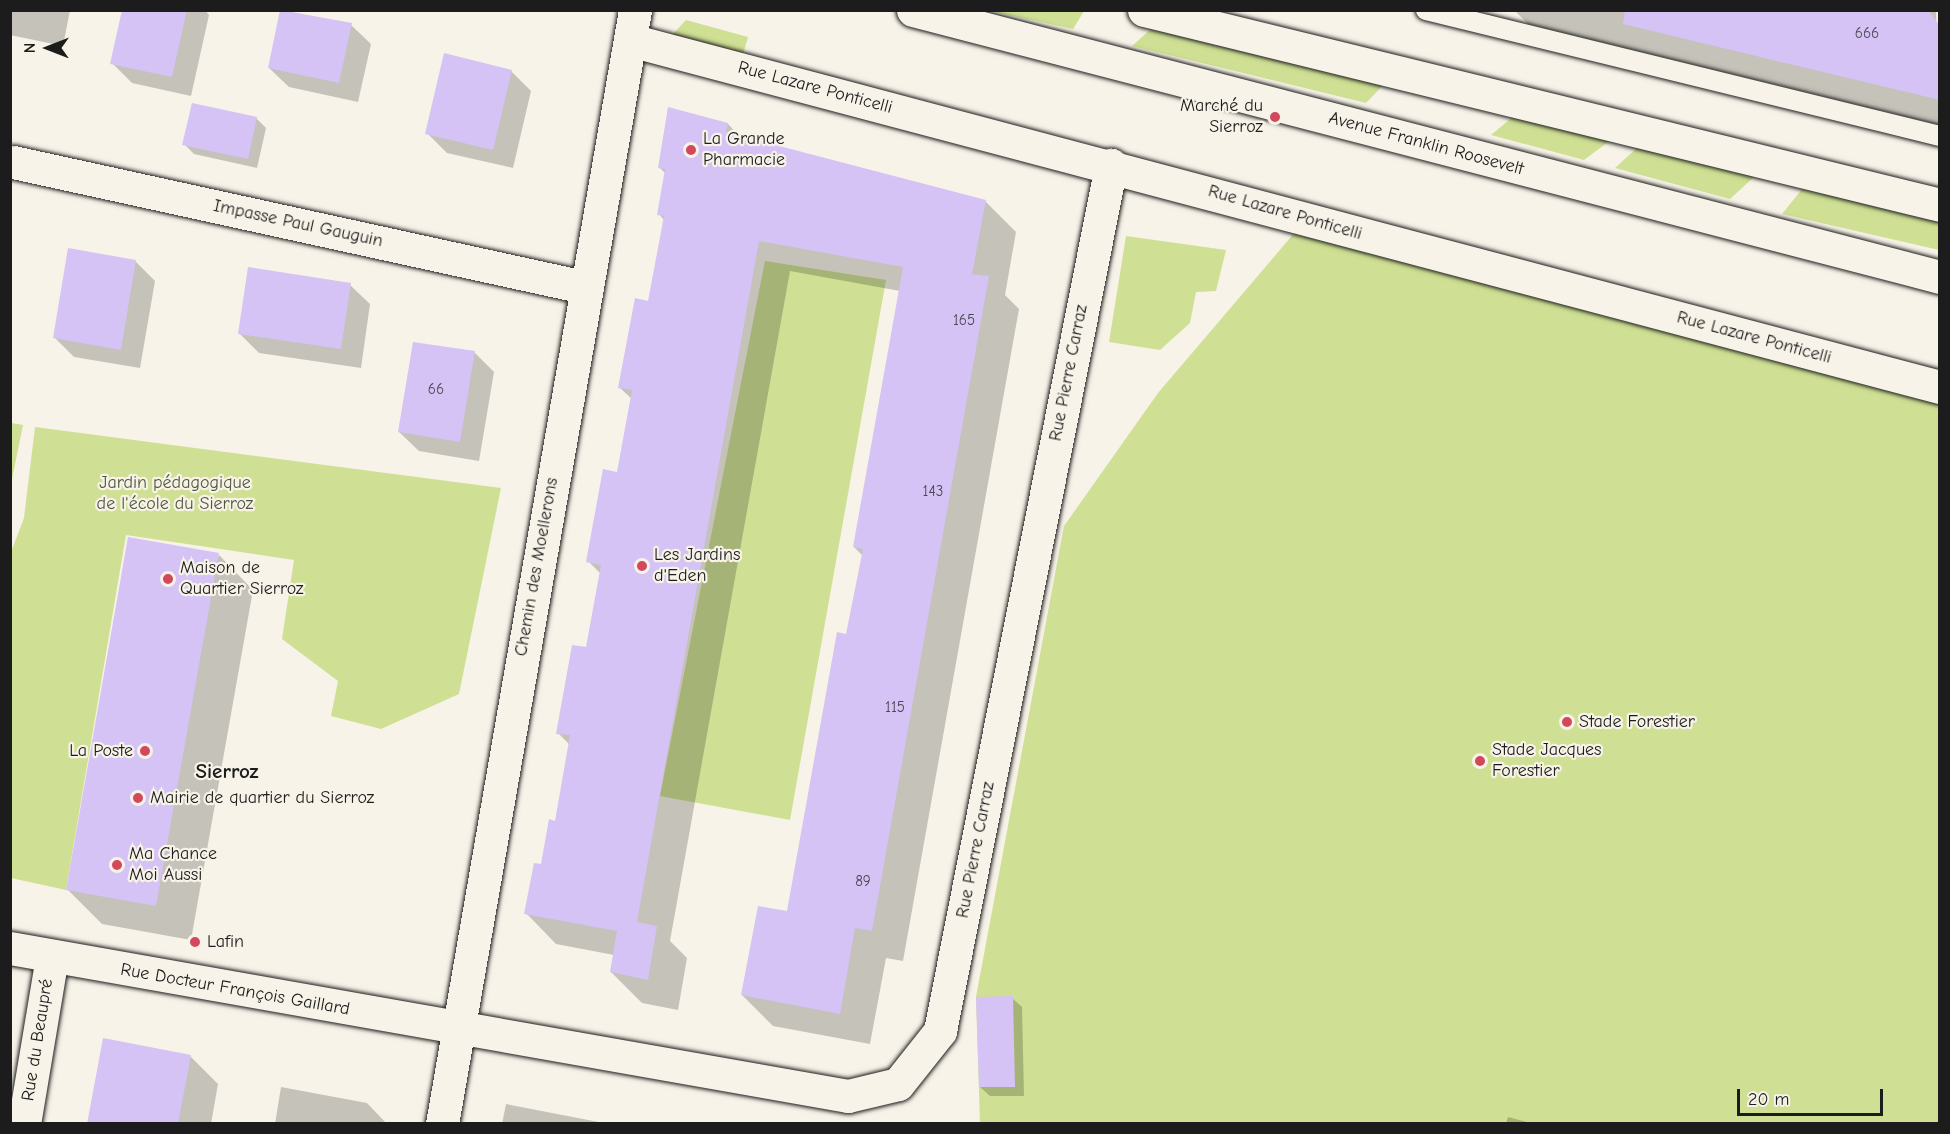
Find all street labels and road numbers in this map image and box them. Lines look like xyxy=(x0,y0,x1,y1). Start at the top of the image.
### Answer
street label: Rue Lazare Ponticelli xyxy=(735,57,895,119)
street label: Avenue Franklin Roosevelt xyxy=(1326,108,1526,180)
street label: Rue Lazare Ponticelli xyxy=(1206,181,1364,245)
street label: Impasse Paul Gauguin xyxy=(211,195,385,253)
street label: Rue Pierre Carraz xyxy=(1045,303,1093,443)
street label: Rue Lazare Ponticelli xyxy=(1674,307,1834,369)
street label: Chemin des Moellerons xyxy=(511,476,563,658)
street label: Rue Pierre Carraz xyxy=(952,780,1000,920)
street label: Rue Docteur François Gaillard xyxy=(119,959,351,1021)
street label: Rue du Beaupré xyxy=(18,977,58,1103)

